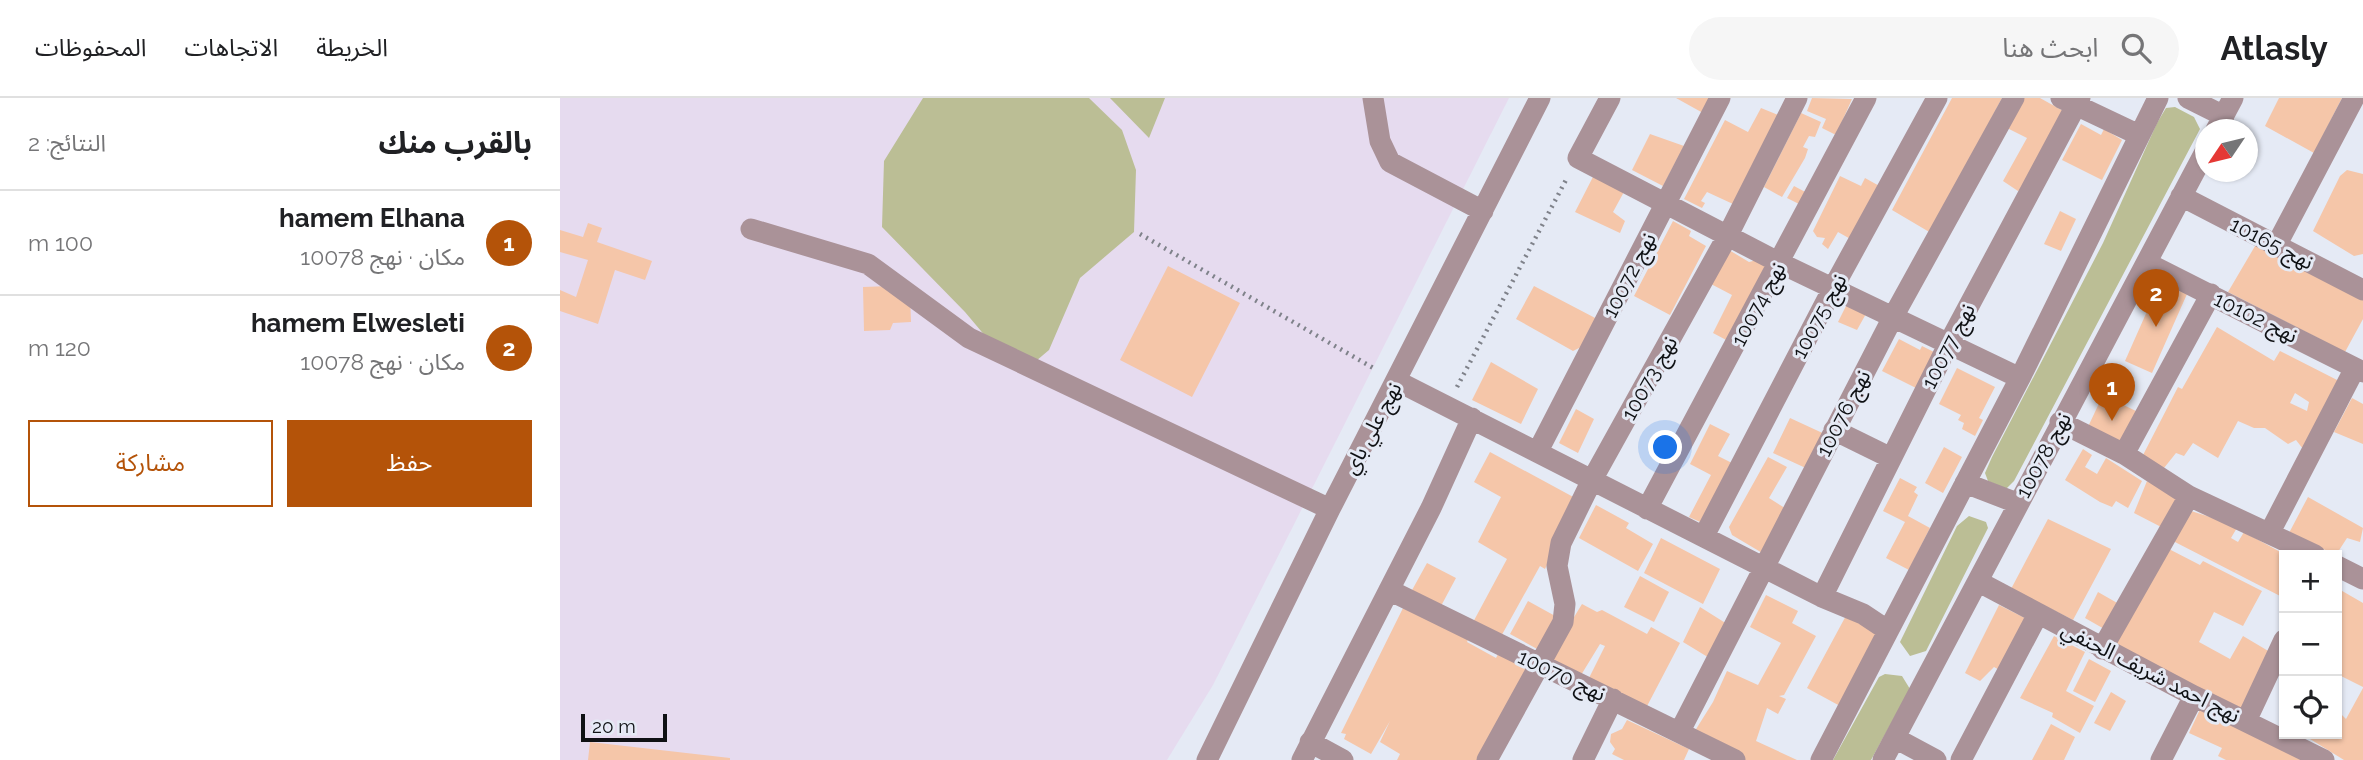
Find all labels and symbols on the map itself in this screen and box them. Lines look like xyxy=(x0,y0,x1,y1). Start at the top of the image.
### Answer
north arrow xyxy=(2195,119,2258,182)
street label: نهج 10165 xyxy=(2225,211,2318,277)
street label: نهج 10072 xyxy=(1597,228,1664,323)
street label: نهج 10074 xyxy=(1725,258,1793,352)
street label: نهج 10075 xyxy=(1786,269,1854,364)
pin: 2 xyxy=(2133,269,2179,327)
street label: نهج 10102 xyxy=(2209,286,2302,351)
street label: نهج 10077 xyxy=(1916,299,1983,394)
street label: نهج 10073 xyxy=(1616,332,1685,426)
pin: 1 xyxy=(2089,363,2135,421)
street label: نهج 10076 xyxy=(1811,366,1878,462)
street label: نهج علي باي xyxy=(1337,378,1410,480)
street label: نهج 10078 xyxy=(2010,408,2079,504)
your location xyxy=(1648,430,1682,464)
street label: نهج احمد شريف الحنفي xyxy=(2056,616,2244,731)
street label: نهج 10070 xyxy=(1513,644,1610,709)
scale bar xyxy=(581,711,667,743)

